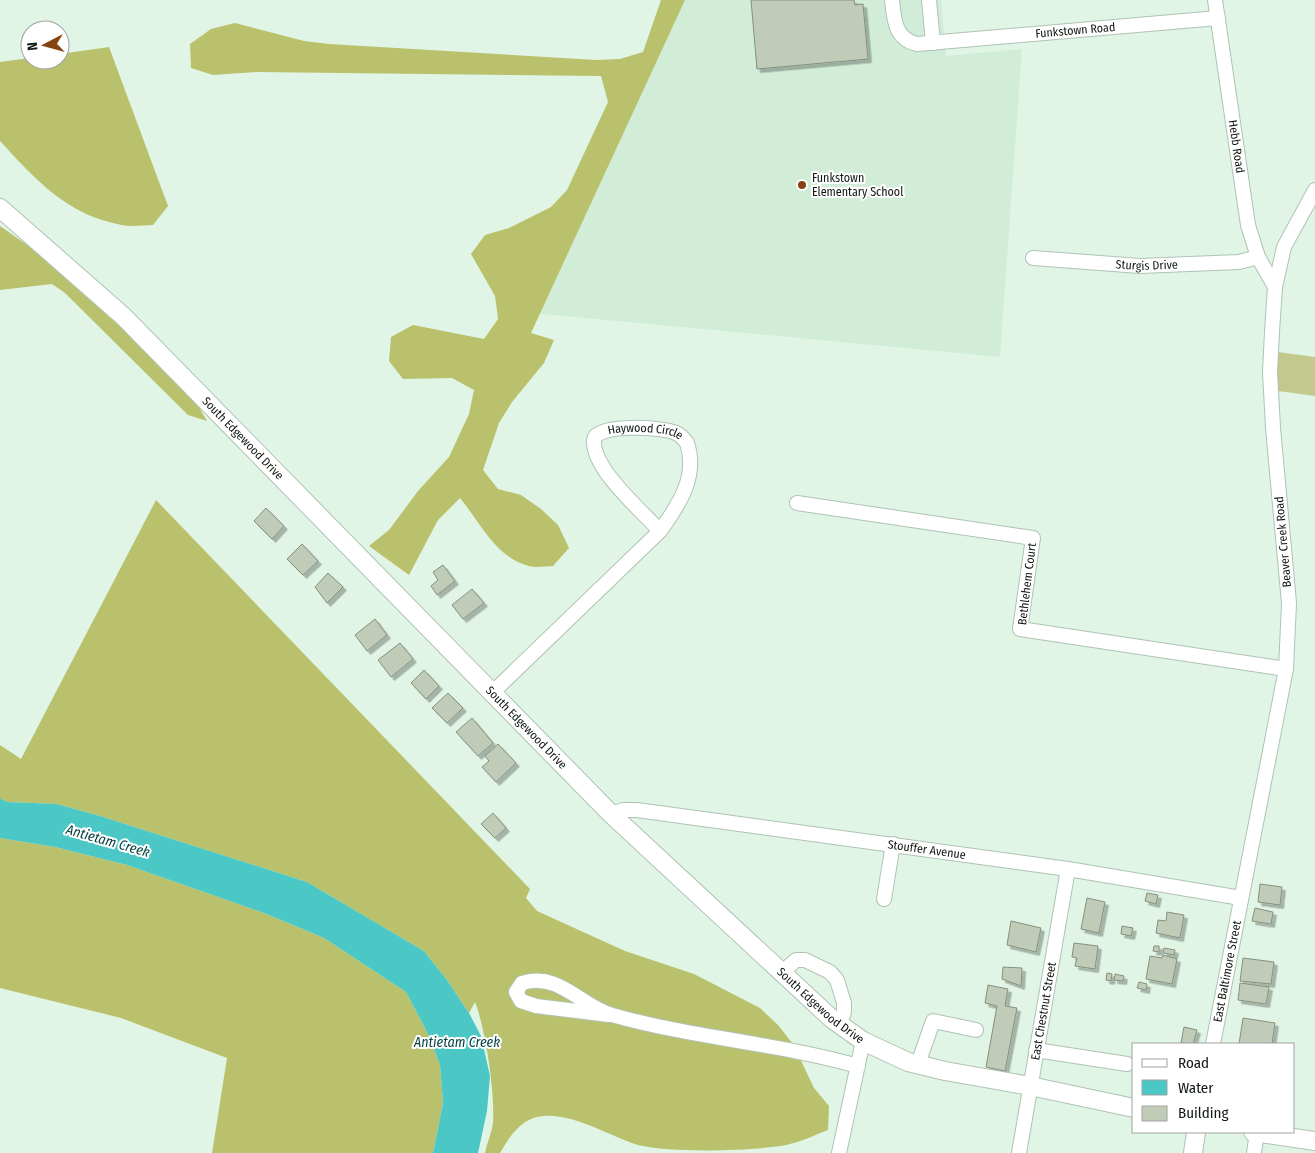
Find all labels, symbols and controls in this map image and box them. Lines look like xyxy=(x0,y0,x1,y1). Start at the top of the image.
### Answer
north arrow xyxy=(20,20,70,70)
street label: Funkstown Road xyxy=(1035,20,1116,41)
text: N xyxy=(24,41,41,51)
street label: Hebb Road xyxy=(1226,119,1247,174)
place label: Funkstown Elementary School xyxy=(812,171,903,199)
marker: Funkstown Elementary School xyxy=(796,179,808,191)
street label: Sturgis Drive xyxy=(1115,257,1178,273)
street label: South Edgewood Drive xyxy=(199,394,286,483)
street label: Haywood Circle xyxy=(607,421,686,442)
street label: Beaver Creek Road xyxy=(1272,496,1294,588)
street label: Bethlehem Court xyxy=(1015,542,1039,626)
street label: South Edgewood Drive xyxy=(483,683,570,772)
water label: Antietam Creek xyxy=(63,821,152,861)
street label: Stouffer Avenue xyxy=(887,837,967,862)
street label: East Baltimore Street xyxy=(1210,919,1244,1023)
street label: East Chestnut Street xyxy=(1028,961,1059,1061)
street label: South Edgewood Drive xyxy=(774,965,867,1047)
water label: Antietam Creek xyxy=(413,1034,500,1051)
legend xyxy=(1132,1043,1295,1133)
text: Road xyxy=(1178,1054,1209,1072)
text: Water xyxy=(1178,1079,1214,1097)
text: Building xyxy=(1178,1104,1229,1122)

